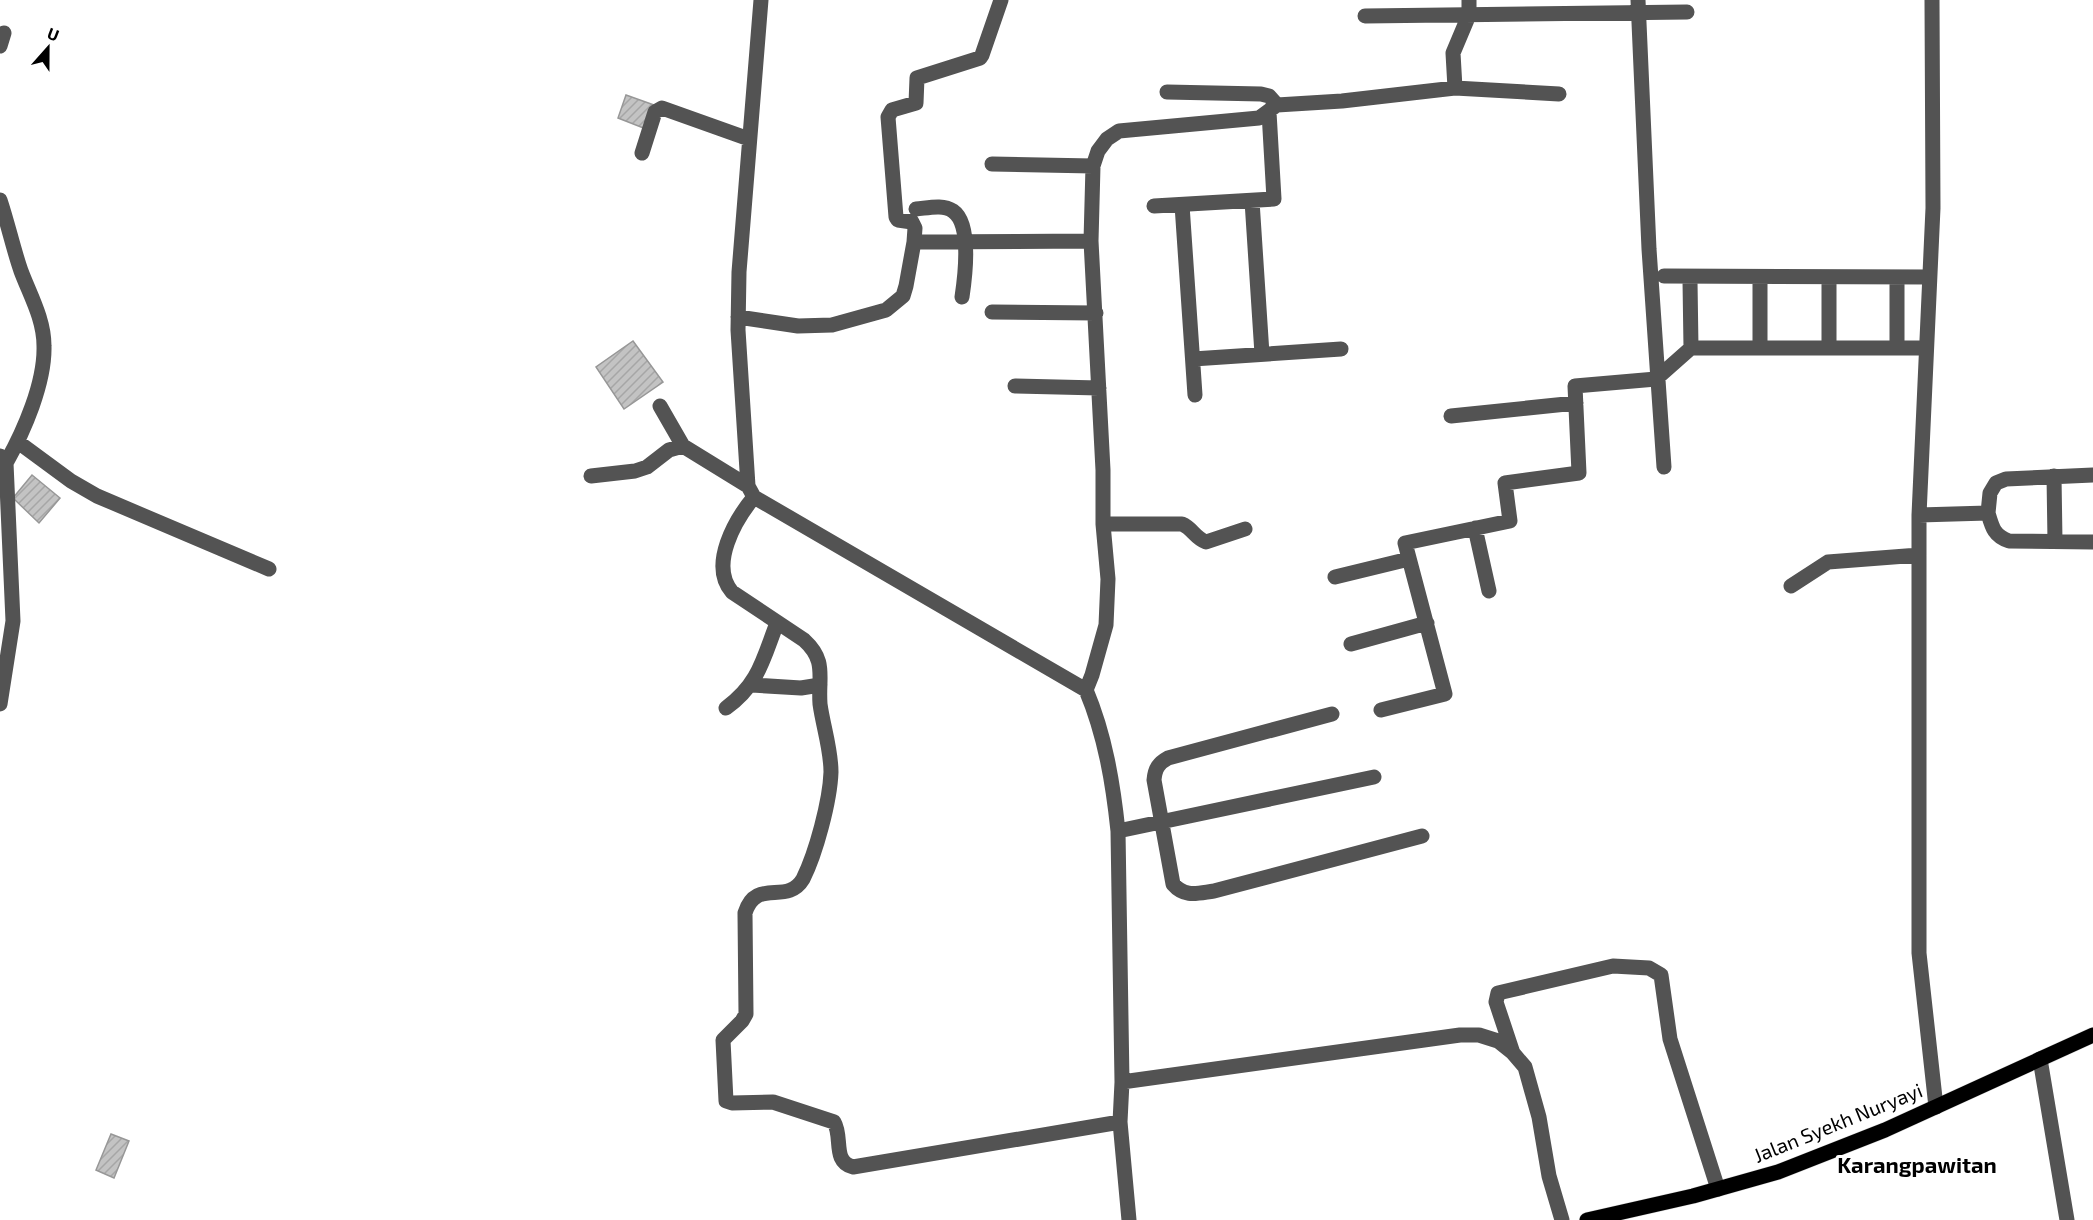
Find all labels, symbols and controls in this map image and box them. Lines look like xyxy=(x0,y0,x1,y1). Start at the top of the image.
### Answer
north arrow xyxy=(18,18,78,78)
text: U xyxy=(45,23,62,44)
street label: Jalan Syekh Nuryayi xyxy=(1750,1077,1925,1167)
district label: Karangpawitan xyxy=(1837,1151,1997,1177)

